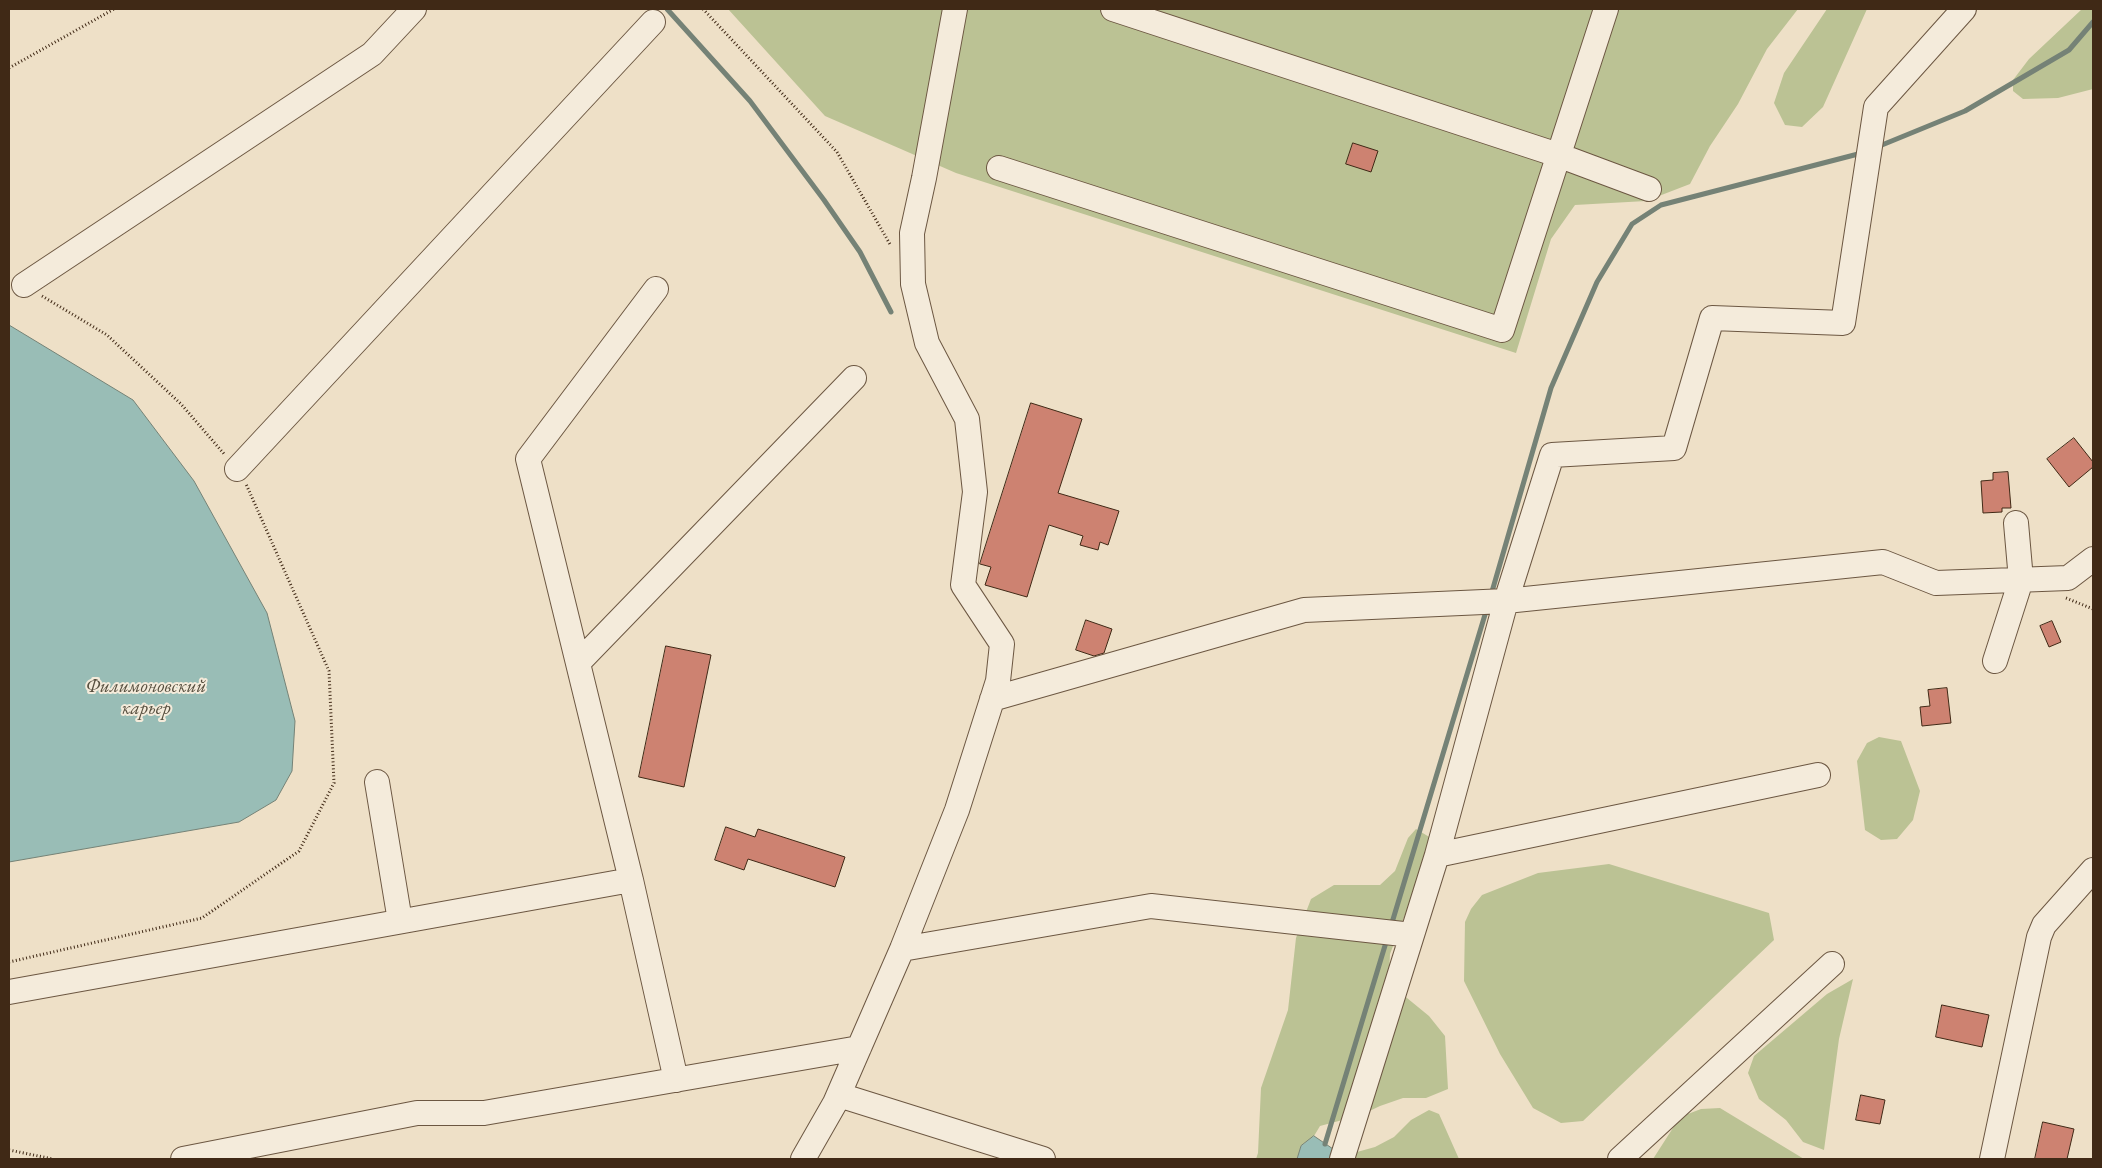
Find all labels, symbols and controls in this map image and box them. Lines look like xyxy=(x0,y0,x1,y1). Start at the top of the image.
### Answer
water label: Филимоновский карьер xyxy=(86,676,206,720)

